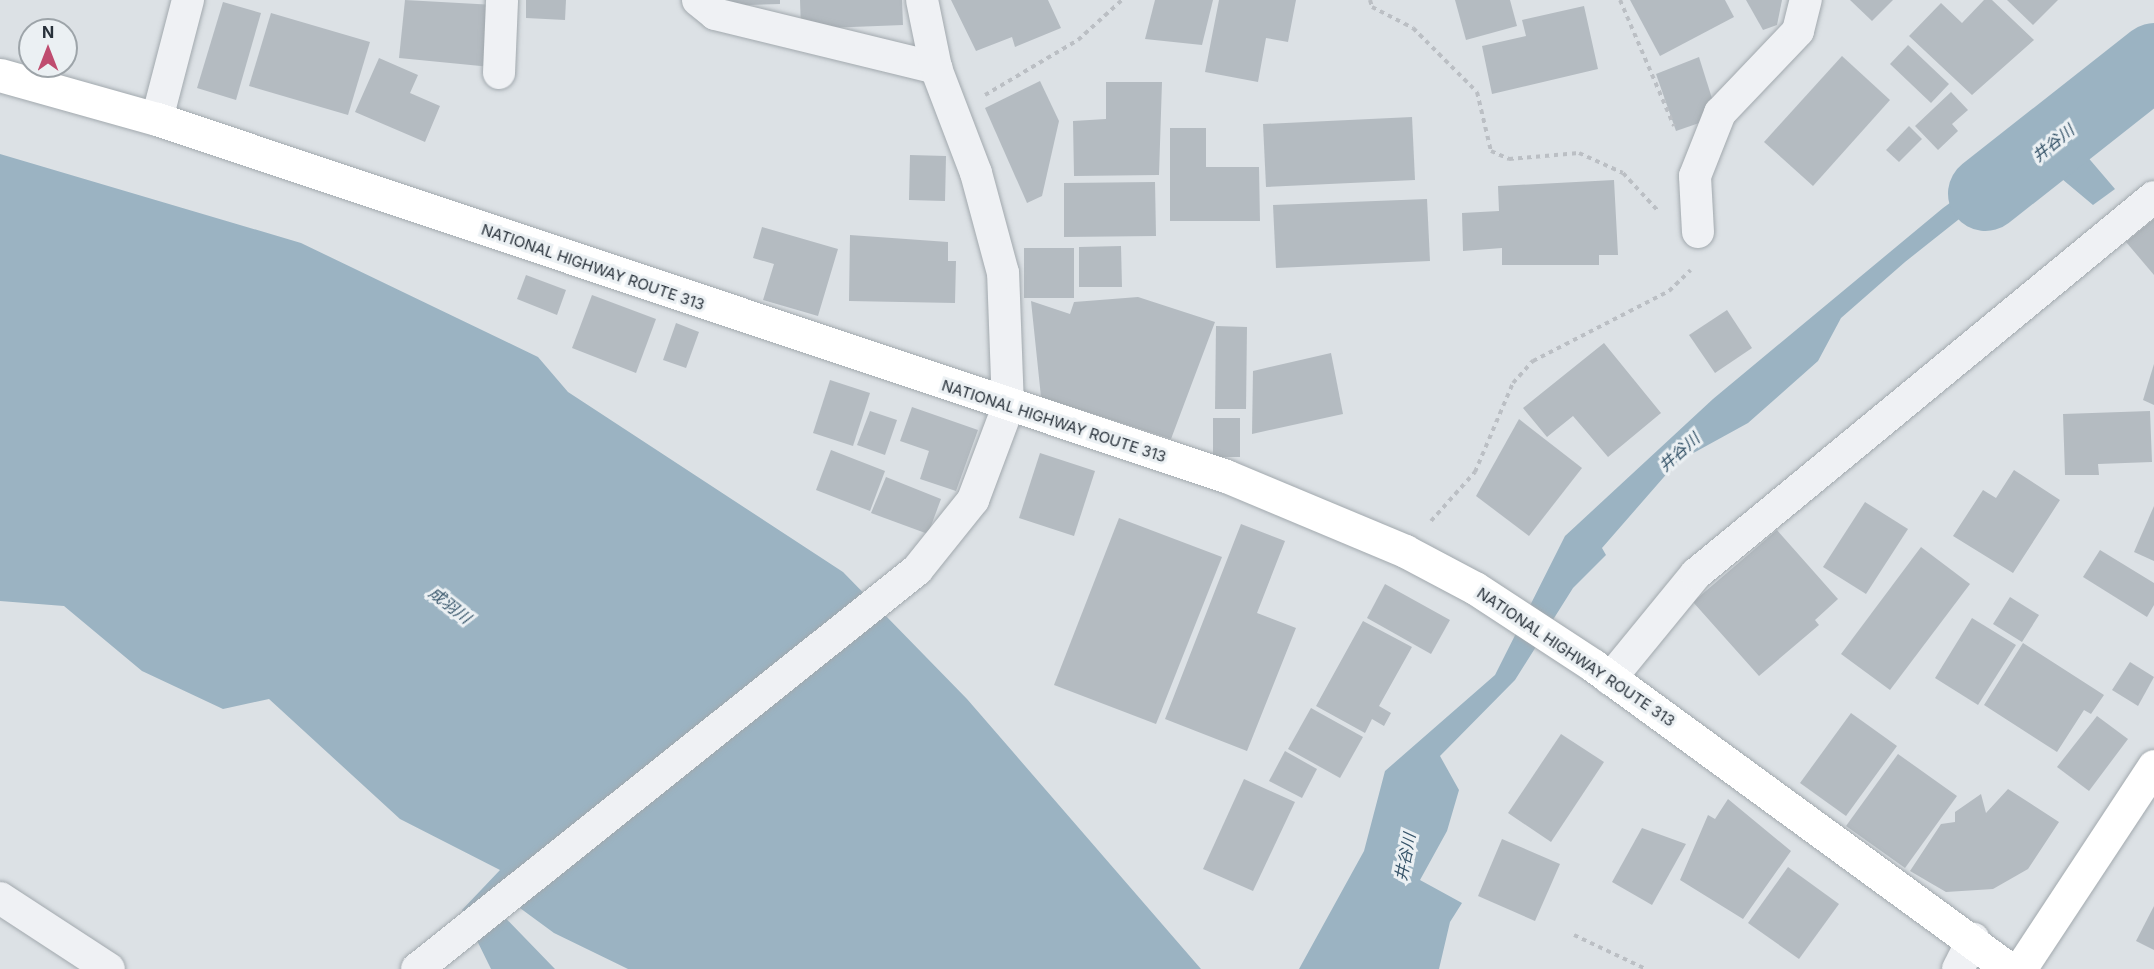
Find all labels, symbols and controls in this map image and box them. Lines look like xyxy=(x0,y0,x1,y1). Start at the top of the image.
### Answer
north arrow xyxy=(18,18,78,78)
text: N xyxy=(42,22,54,42)
water label: 井谷川 xyxy=(2028,120,2078,166)
street label: NATIONAL HIGHWAY ROUTE 313 xyxy=(479,220,707,314)
street label: NATIONAL HIGHWAY ROUTE 313 xyxy=(940,376,1168,466)
water label: 井谷川 xyxy=(1655,429,1703,475)
water label: 成羽川 xyxy=(425,583,475,627)
street label: NATIONAL HIGHWAY ROUTE 313 xyxy=(1474,584,1678,730)
water label: 井谷川 xyxy=(1391,832,1419,882)

